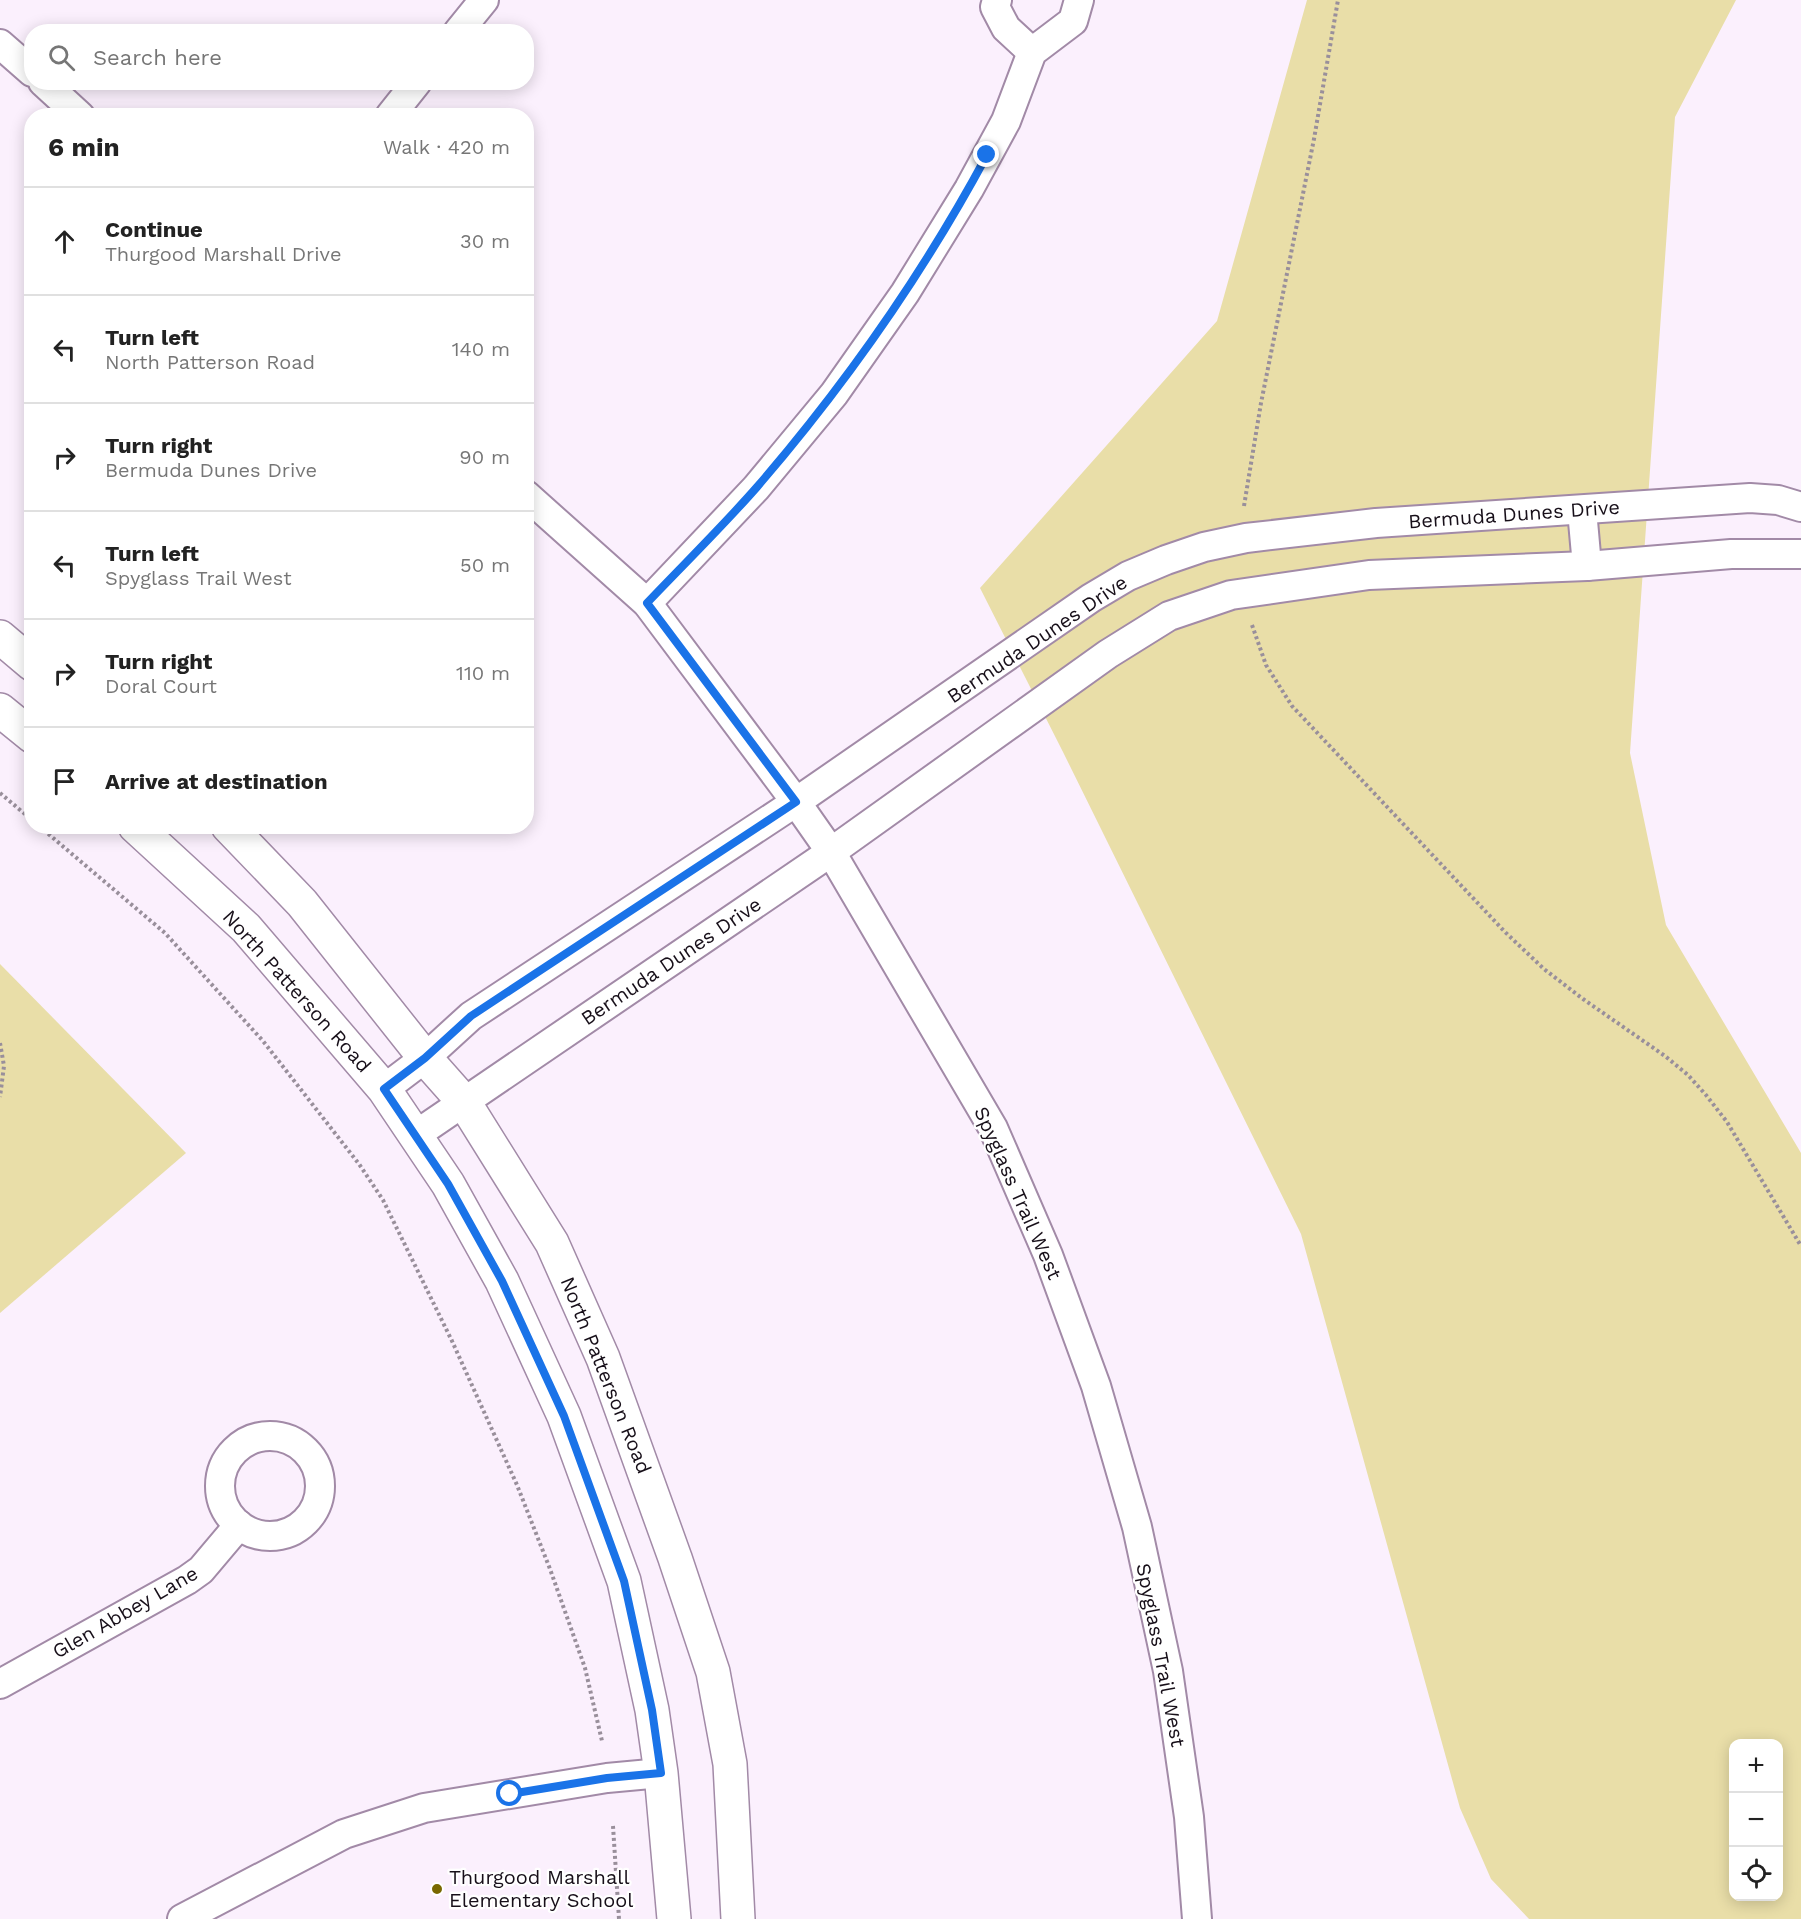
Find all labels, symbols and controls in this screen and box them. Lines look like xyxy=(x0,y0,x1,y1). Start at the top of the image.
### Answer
search box xyxy=(24,24,534,90)
icon: search xyxy=(45,41,78,74)
text: Search here xyxy=(93,45,222,70)
text: 6 min xyxy=(48,132,120,162)
text: Walk · 420 m xyxy=(383,135,510,159)
route end xyxy=(973,141,999,167)
text: Continue xyxy=(105,217,203,242)
icon: ahead xyxy=(48,225,81,258)
text: 30 m xyxy=(460,229,510,253)
text: Thurgood Marshall Drive xyxy=(105,242,341,266)
text: Turn left xyxy=(105,325,199,350)
icon: left xyxy=(48,333,81,366)
text: 140 m xyxy=(452,337,510,361)
text: North Patterson Road xyxy=(105,350,315,374)
text: Turn right xyxy=(105,433,212,458)
icon: right xyxy=(48,441,81,474)
text: 90 m xyxy=(459,445,510,469)
text: Bermuda Dunes Drive xyxy=(105,458,317,482)
street label: Bermuda Dunes Drive xyxy=(1407,495,1621,533)
text: Turn left xyxy=(105,541,199,566)
icon: left xyxy=(48,549,81,582)
text: 50 m xyxy=(460,553,510,577)
text: Spyglass Trail West xyxy=(105,566,292,590)
street label: Bermuda Dunes Drive xyxy=(942,570,1132,708)
text: Turn right xyxy=(105,649,212,674)
icon: right xyxy=(48,657,81,690)
text: 110 m xyxy=(456,661,510,685)
text: Doral Court xyxy=(105,674,217,698)
icon: arrive xyxy=(48,765,81,798)
text: Arrive at destination xyxy=(105,769,328,794)
street label: Bermuda Dunes Drive xyxy=(576,892,766,1030)
street label: North Patterson Road xyxy=(218,905,376,1077)
street label: Spyglass Trail West xyxy=(969,1103,1067,1284)
street label: North Patterson Road xyxy=(556,1273,656,1477)
street label: Glen Abbey Lane xyxy=(48,1561,202,1663)
street label: Spyglass Trail West xyxy=(1131,1561,1191,1750)
map controls xyxy=(1729,1739,1783,1901)
button: + xyxy=(1729,1739,1783,1793)
route start xyxy=(496,1780,522,1806)
button: − xyxy=(1729,1793,1783,1847)
button: locate xyxy=(1729,1847,1783,1901)
place label: Thurgood Marshall Elementary School xyxy=(449,1865,633,1912)
marker: Thurgood Marshall Elementary School xyxy=(430,1882,444,1896)

